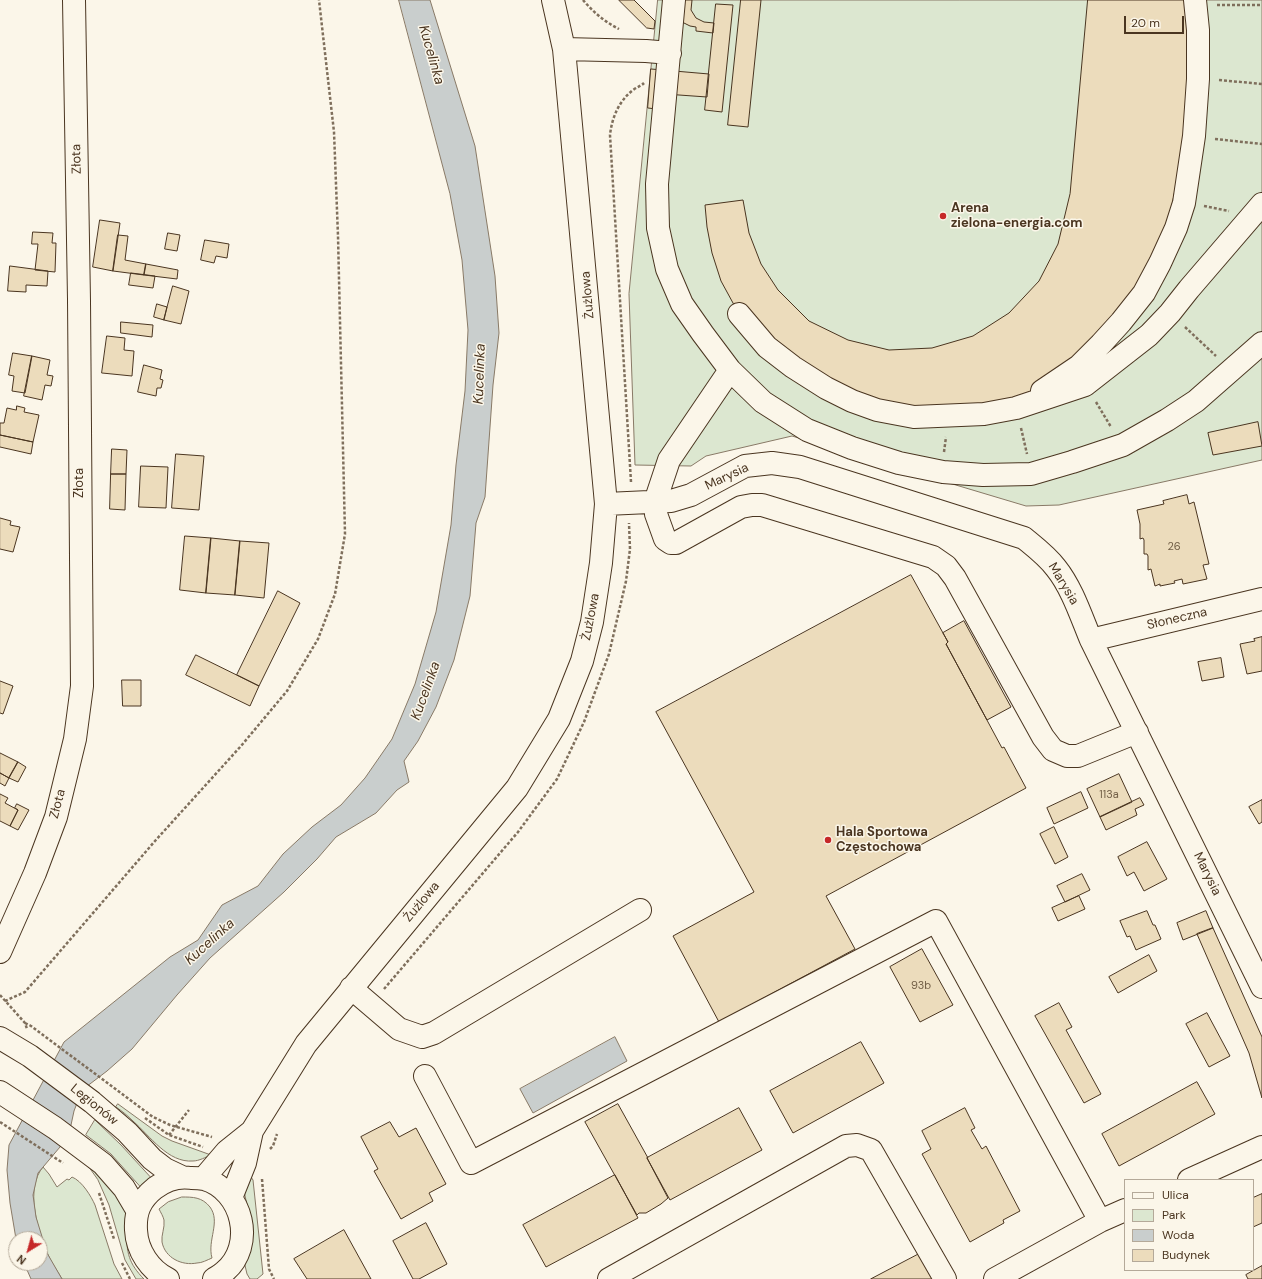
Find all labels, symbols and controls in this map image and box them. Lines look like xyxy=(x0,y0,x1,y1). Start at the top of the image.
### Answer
scale bar xyxy=(1126,8,1186,34)
text: 20 m xyxy=(1131,15,1160,31)
water label: Kucelinka xyxy=(415,23,447,87)
street label: Złota xyxy=(69,144,85,174)
place label: Arena zielona-energia.com xyxy=(951,201,1082,232)
marker: Arena zielona-energia.com xyxy=(938,211,948,221)
street label: Żużlowa xyxy=(578,271,598,319)
water label: Kucelinka xyxy=(471,343,489,405)
street label: Marysia xyxy=(703,460,751,494)
street label: Złota xyxy=(72,468,88,498)
house number: 26 xyxy=(1167,540,1181,554)
street label: Marysia xyxy=(1044,560,1082,608)
street label: Żużlowa xyxy=(579,592,603,642)
street label: Słoneczna xyxy=(1145,605,1209,633)
water label: Kucelinka xyxy=(408,659,444,723)
street label: Złota xyxy=(47,788,69,820)
house number: 113a xyxy=(1099,788,1119,802)
place label: Hala Sportowa Częstochowa xyxy=(836,825,928,856)
marker: Hala Sportowa Częstochowa xyxy=(823,835,833,845)
street label: Marysia xyxy=(1190,850,1224,898)
street label: Żużlowa xyxy=(401,879,443,925)
water label: Kucelinka xyxy=(182,915,238,969)
house number: 93b xyxy=(911,979,931,993)
street label: Legionów xyxy=(67,1081,121,1129)
legend xyxy=(1124,1179,1254,1271)
text: Ulica xyxy=(1162,1187,1189,1203)
text: Park xyxy=(1162,1207,1186,1223)
text: Woda xyxy=(1162,1227,1194,1243)
north arrow xyxy=(8,1231,48,1271)
text: Budynek xyxy=(1162,1247,1210,1263)
text: N xyxy=(14,1252,29,1268)

